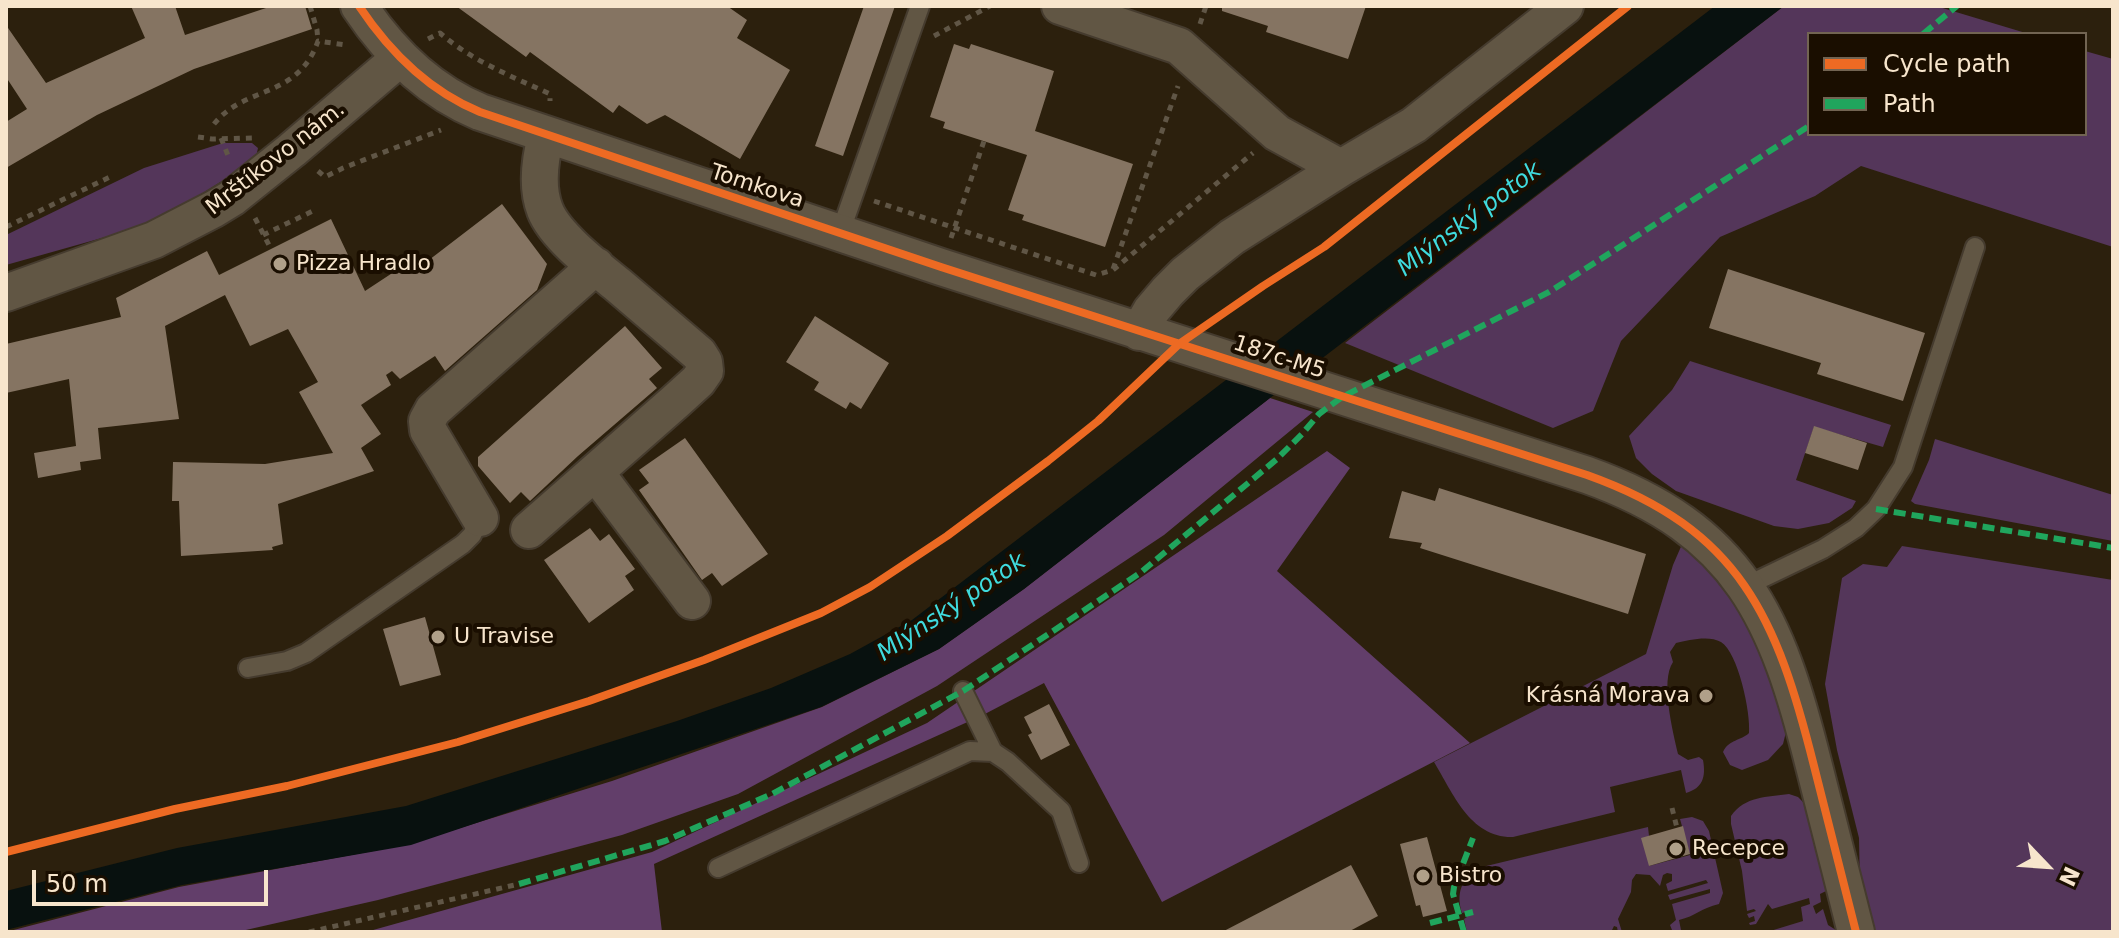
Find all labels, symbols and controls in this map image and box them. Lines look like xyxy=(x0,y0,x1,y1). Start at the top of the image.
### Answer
legend xyxy=(1807,32,2087,136)
text: Cycle path xyxy=(1883,50,2011,78)
text: Path xyxy=(1883,90,1936,118)
street label: Mrštíkovo nám. xyxy=(201,97,351,221)
water label: Mlýnský potok xyxy=(1392,156,1548,284)
street label: Tomkova xyxy=(707,160,807,214)
place label: Pizza Hradlo xyxy=(296,251,431,277)
marker: Pizza Hradlo xyxy=(271,255,289,273)
street label: 187c-M5 xyxy=(1230,331,1328,385)
water label: Mlýnský potok xyxy=(872,548,1032,668)
place label: U Travise xyxy=(454,624,554,650)
marker: U Travise xyxy=(429,628,447,646)
place label: Krásná Morava xyxy=(1526,683,1690,709)
marker: Krásná Morava xyxy=(1697,687,1715,705)
north arrow xyxy=(2007,826,2087,906)
place label: Recepce xyxy=(1692,836,1785,862)
marker: Recepce xyxy=(1667,840,1685,858)
scale bar xyxy=(36,854,272,904)
place label: Bistro xyxy=(1439,863,1502,889)
text: N xyxy=(2054,863,2084,890)
marker: Bistro xyxy=(1414,867,1432,885)
text: 50 m xyxy=(46,870,108,898)

